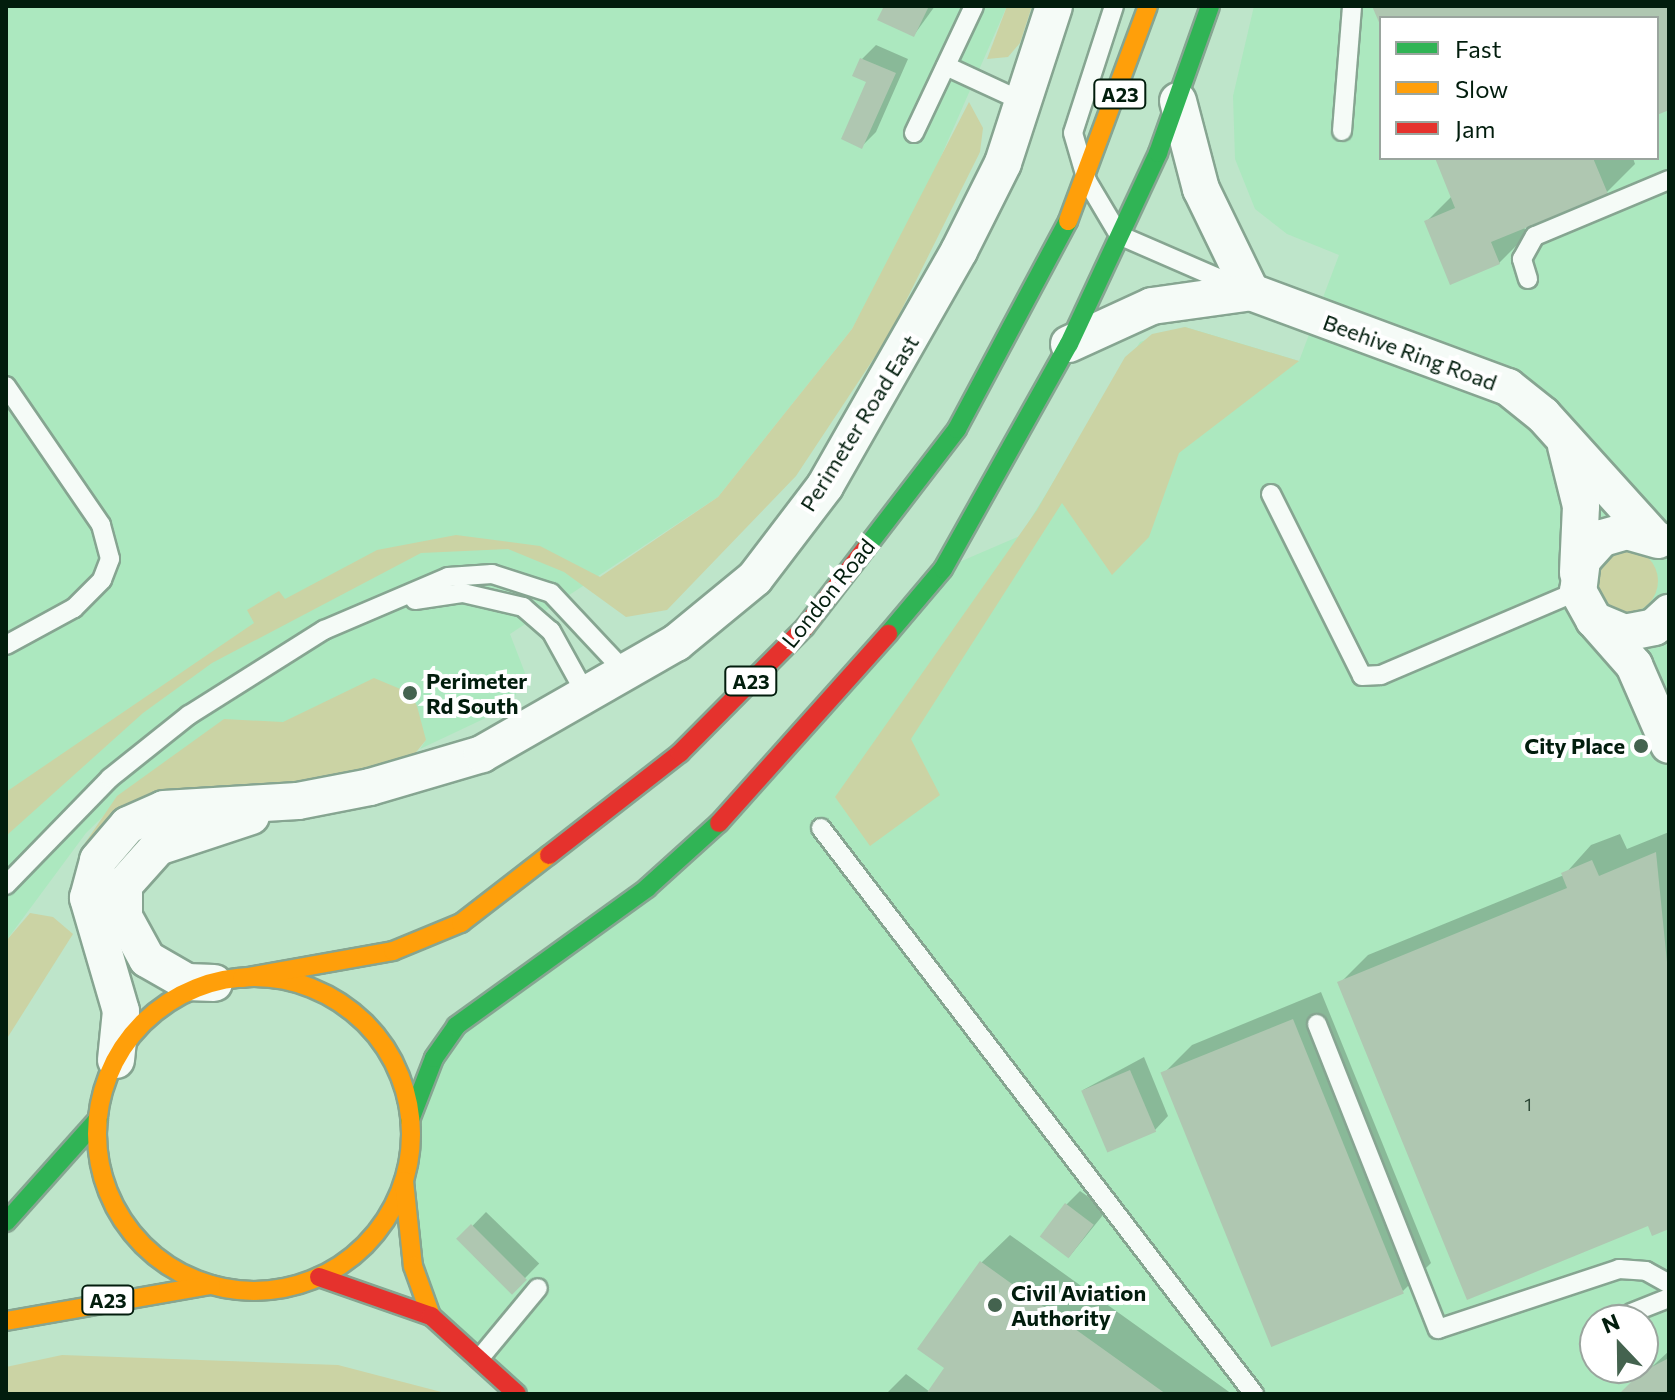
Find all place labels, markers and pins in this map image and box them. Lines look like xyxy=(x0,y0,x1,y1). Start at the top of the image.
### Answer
place label: Perimeter Rd South xyxy=(426,667,527,718)
marker: Perimeter Rd South xyxy=(401,684,419,702)
place label: City Place xyxy=(1524,733,1625,759)
marker: City Place xyxy=(1632,737,1650,755)
place label: Civil Aviation Authority xyxy=(1011,1279,1146,1330)
marker: Civil Aviation Authority xyxy=(986,1296,1004,1314)

